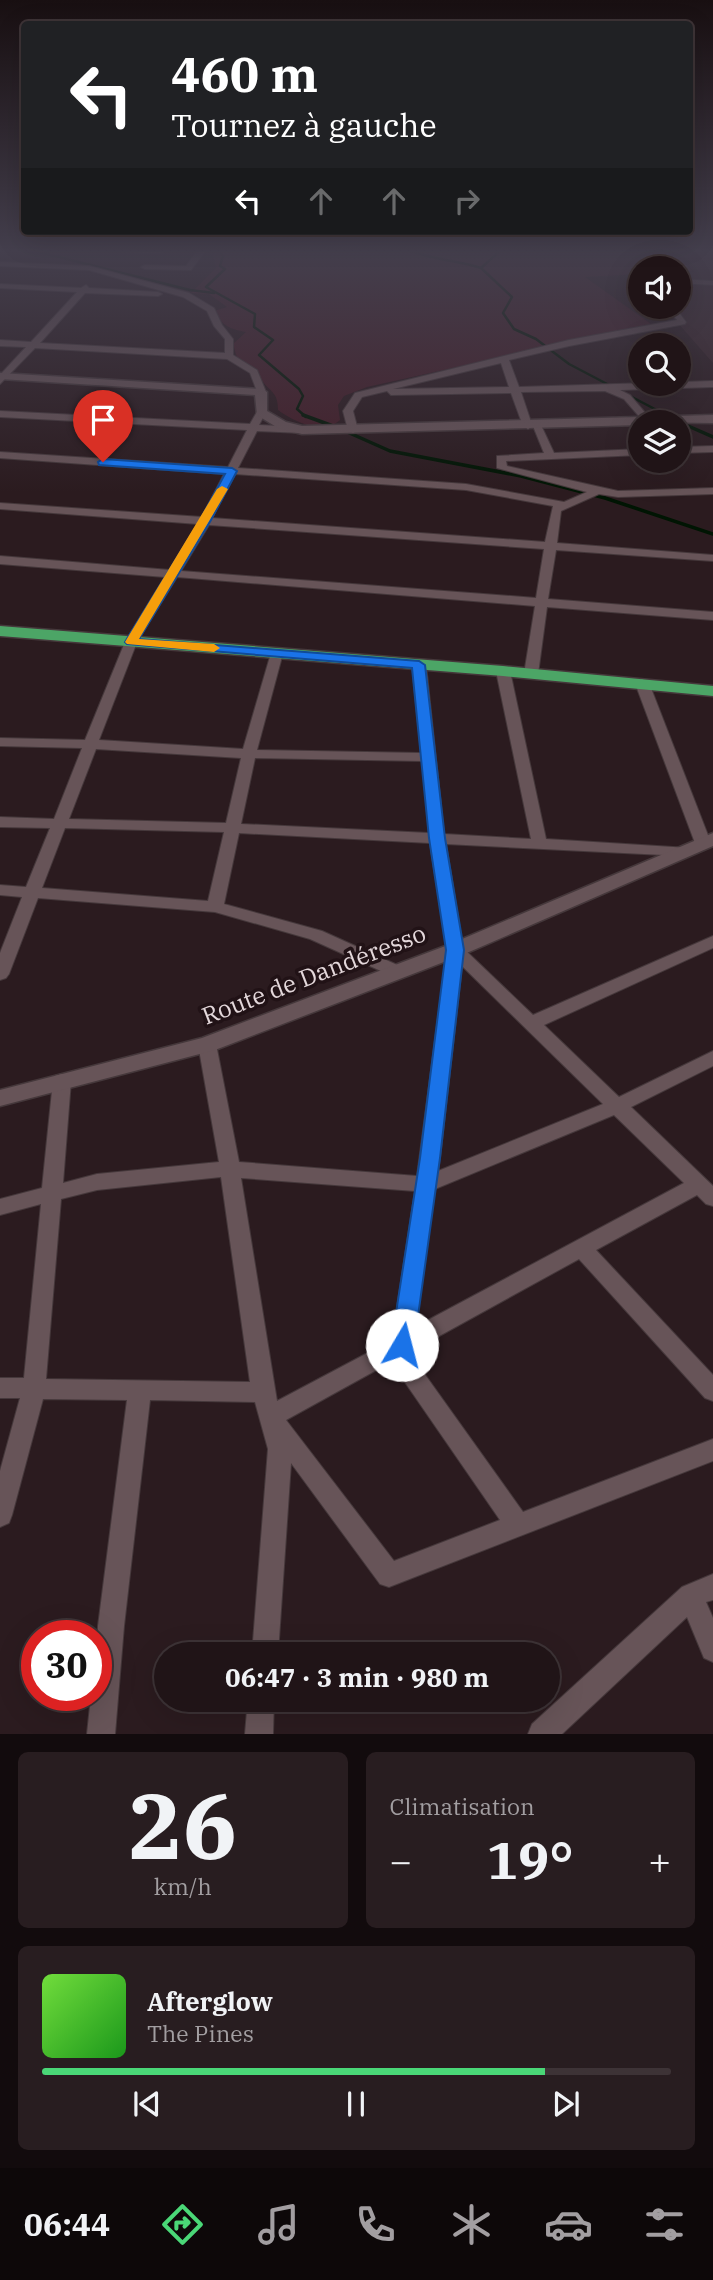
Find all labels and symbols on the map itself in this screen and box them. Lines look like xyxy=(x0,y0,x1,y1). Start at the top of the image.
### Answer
pin xyxy=(73,390,133,462)
street label: Route de Dandéresso xyxy=(197,917,430,1032)
position arrow xyxy=(365,1308,439,1382)
speed limit sign: 30 xyxy=(21,1620,112,1711)

